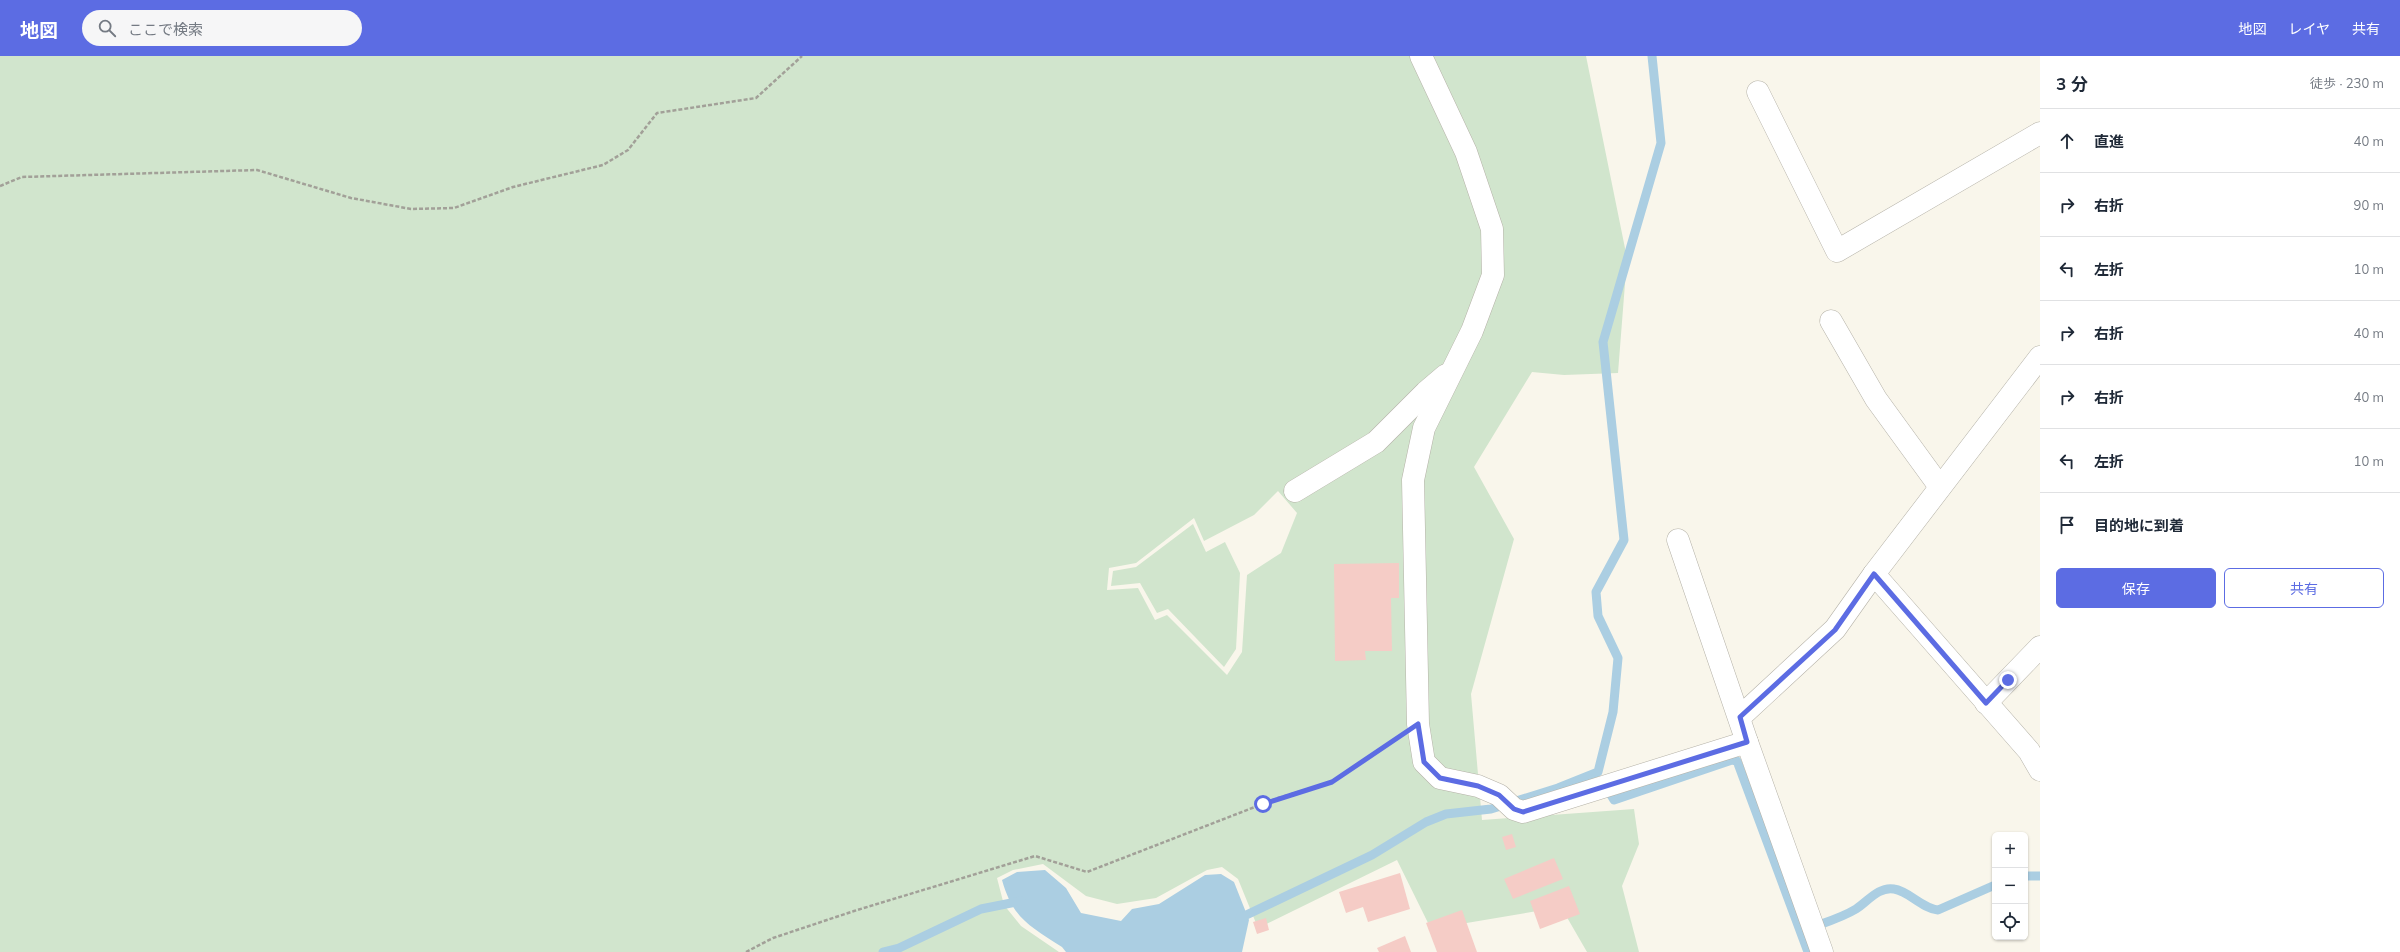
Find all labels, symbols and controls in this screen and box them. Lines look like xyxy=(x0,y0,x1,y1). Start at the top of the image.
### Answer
search box xyxy=(82,10,362,46)
icon: search xyxy=(96,17,118,39)
text: 地図 xyxy=(20,18,58,42)
text: ここで検索 xyxy=(128,20,203,39)
text: 地図 xyxy=(2238,20,2266,38)
text: レイヤ xyxy=(2288,20,2330,38)
text: 共有 xyxy=(2352,20,2380,38)
text: 3 分 xyxy=(2056,73,2088,94)
text: 徒歩 · 230 m xyxy=(2310,75,2384,91)
icon: ahead xyxy=(2056,130,2078,152)
text: 直進 xyxy=(2094,132,2124,151)
text: 40 m xyxy=(2354,133,2384,149)
icon: right xyxy=(2056,194,2078,216)
text: 右折 xyxy=(2094,196,2124,215)
text: 90 m xyxy=(2354,197,2384,213)
icon: left xyxy=(2056,258,2078,280)
text: 左折 xyxy=(2094,260,2124,279)
text: 10 m xyxy=(2354,261,2384,277)
icon: right xyxy=(2056,322,2078,344)
text: 右折 xyxy=(2094,324,2124,343)
text: 40 m xyxy=(2354,325,2384,341)
icon: right xyxy=(2056,386,2078,408)
text: 右折 xyxy=(2094,388,2124,407)
text: 40 m xyxy=(2354,389,2384,405)
icon: left xyxy=(2056,450,2078,472)
text: 左折 xyxy=(2094,452,2124,471)
text: 10 m xyxy=(2354,453,2384,469)
icon: arrive xyxy=(2056,514,2078,536)
text: 目的地に到着 xyxy=(2094,516,2184,535)
button: 保存 xyxy=(2056,568,2216,608)
button: 共有 xyxy=(2224,568,2384,608)
route end xyxy=(1999,671,2017,689)
route start xyxy=(1254,795,1272,813)
map controls xyxy=(1992,832,2028,940)
button: + xyxy=(1992,832,2028,868)
button: − xyxy=(1992,868,2028,904)
button: locate xyxy=(1992,904,2028,940)

